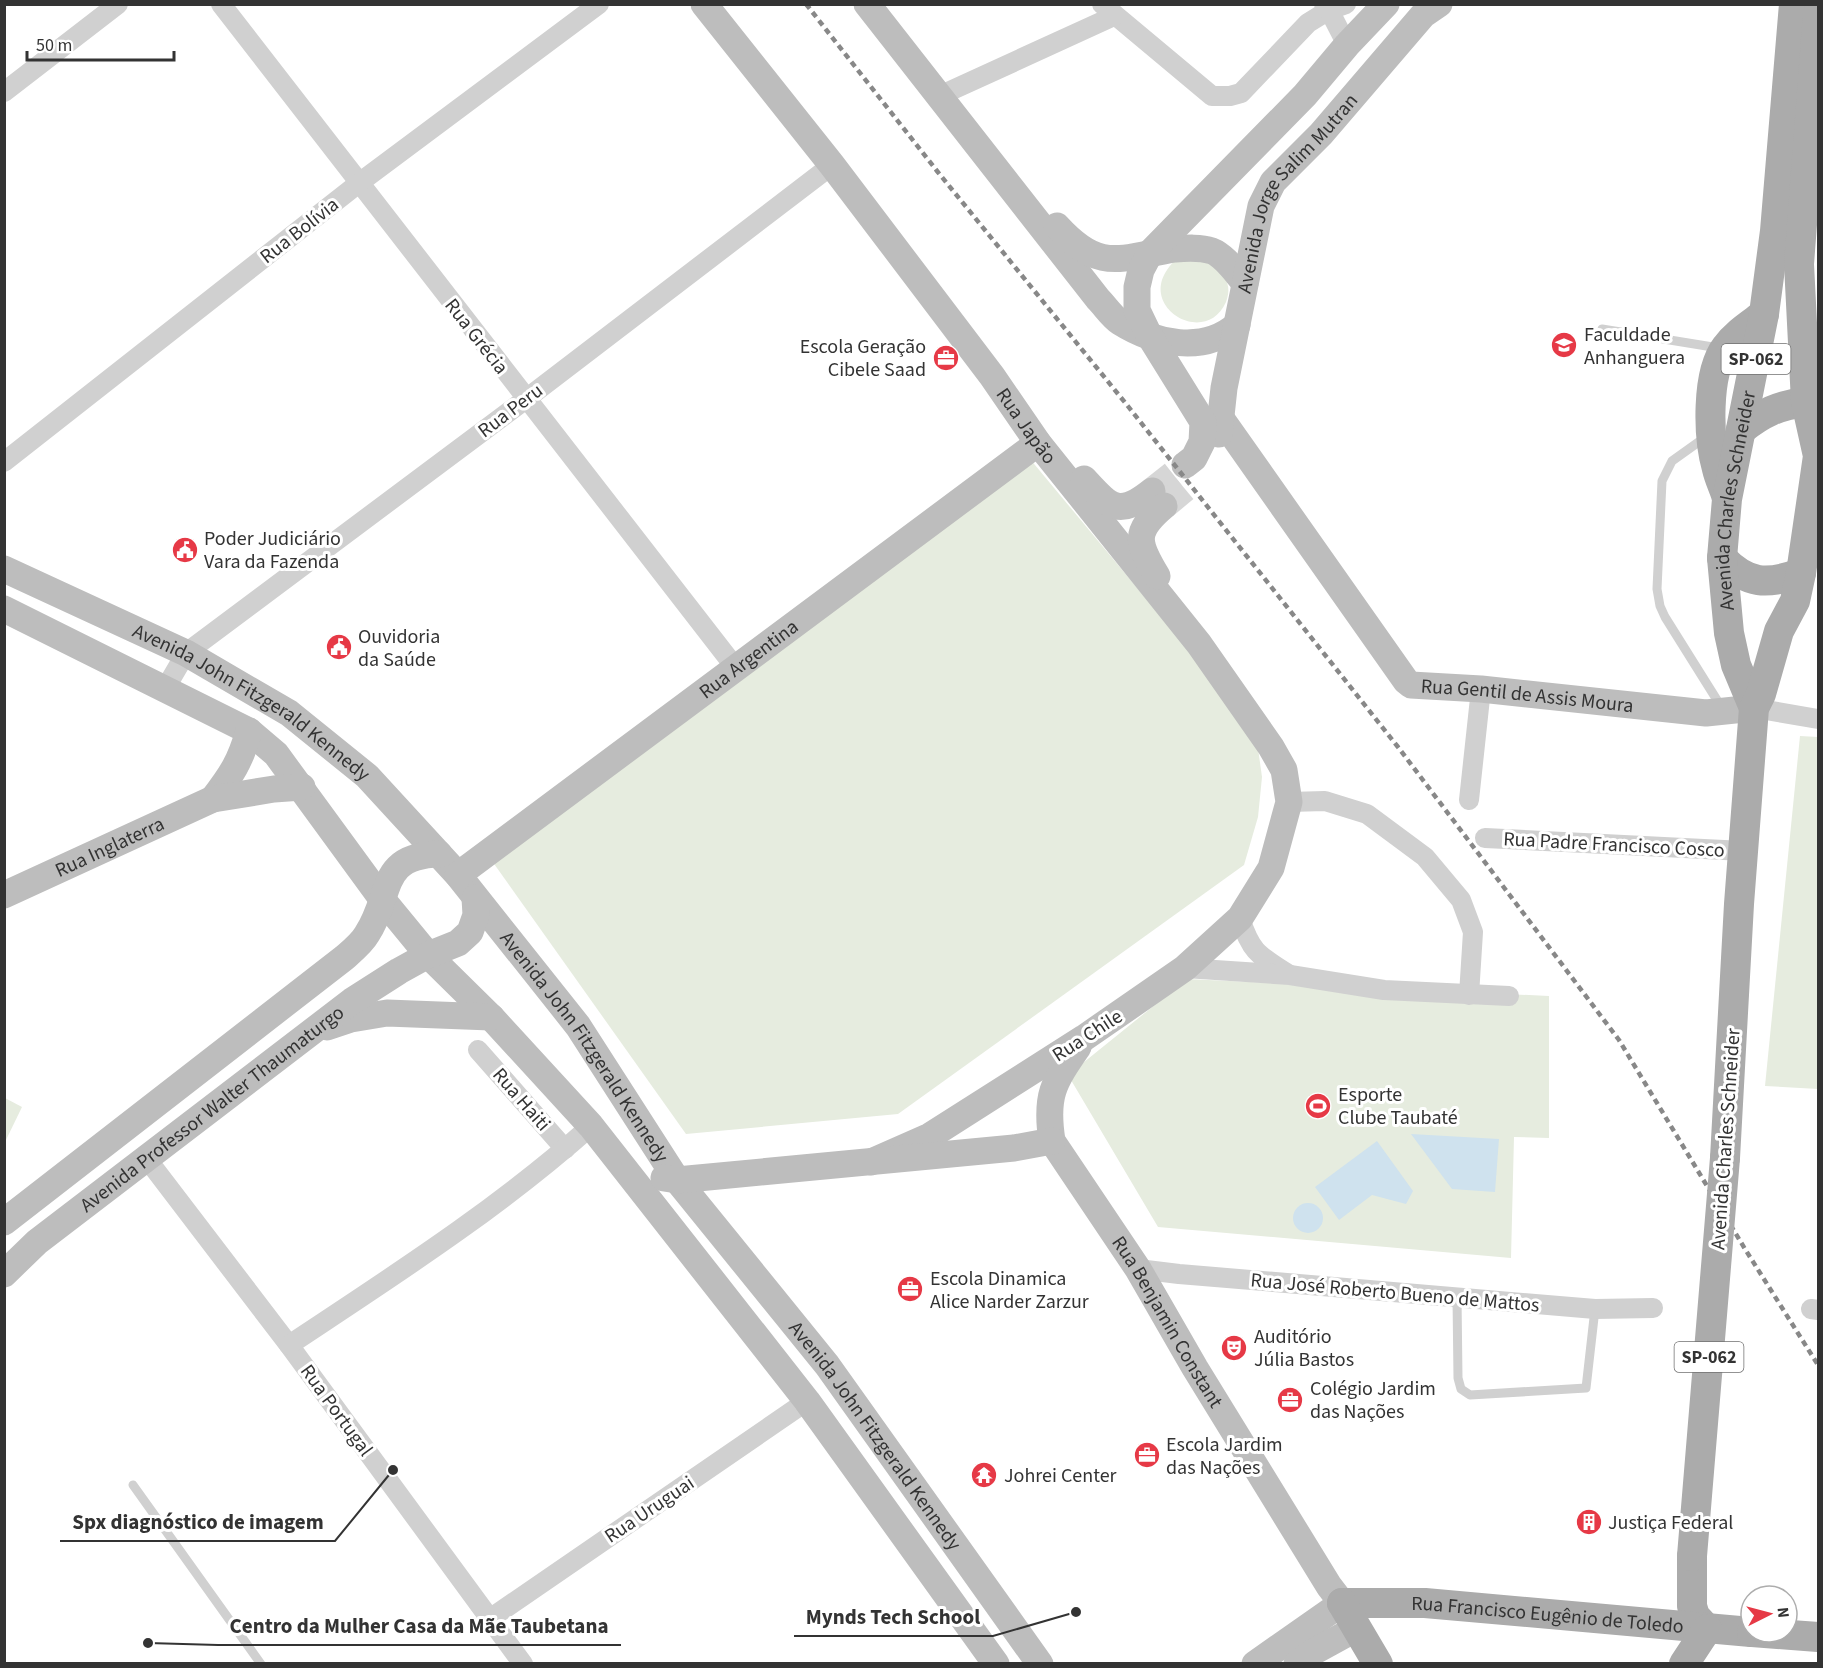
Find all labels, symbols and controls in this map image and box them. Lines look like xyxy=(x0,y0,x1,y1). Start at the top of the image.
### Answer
scale bar xyxy=(27,24,174,62)
text: 50 m xyxy=(36,33,72,58)
street label: Avenida Jorge Salim Mutran xyxy=(1231,88,1365,296)
street label: Rua Bolívia xyxy=(254,191,345,271)
street label: Rua Grécia xyxy=(438,293,515,380)
place label: Faculdade Anhanguera xyxy=(1584,321,1685,372)
school or university icon: Faculdade Anhanguera xyxy=(1549,330,1579,360)
place label: Escola Geração Cibele Saad xyxy=(800,333,926,384)
office icon: Escola Geração Cibele Saad xyxy=(931,343,961,373)
road number: SP-062 xyxy=(1722,344,1790,374)
street label: Rua Peru xyxy=(472,377,549,445)
street label: Rua Japão xyxy=(989,382,1063,470)
street label: Avenida Charles Schneider xyxy=(1709,388,1763,612)
place label: Poder Judiciário Vara da Fazenda xyxy=(204,525,341,576)
public building icon: Poder Judiciário Vara da Fazenda xyxy=(170,535,200,565)
street label: Rua Argentina xyxy=(693,613,804,706)
street label: Avenida John Fitzgerald Kennedy xyxy=(128,617,376,789)
place label: Ouvidoria da Saúde xyxy=(358,623,440,674)
public building icon: Ouvidoria da Saúde xyxy=(324,632,354,662)
street label: Rua Gentil de Assis Moura xyxy=(1420,673,1635,720)
street label: Rua Inglaterra xyxy=(51,810,169,885)
street label: Rua Padre Francisco Cosco xyxy=(1503,825,1725,865)
street label: Avenida John Fitzgerald Kennedy xyxy=(493,926,676,1169)
street label: Avenida Professor Walter Thaumaturgo xyxy=(74,999,350,1219)
street label: Rua Chile xyxy=(1047,1003,1128,1069)
street label: Avenida Charles Schneider xyxy=(1704,1027,1748,1251)
street label: Rua Haiti xyxy=(486,1062,557,1138)
place label: Esporte Clube Taubaté xyxy=(1338,1081,1458,1132)
sports icon: Esporte Clube Taubaté xyxy=(1303,1091,1333,1121)
street label: Rua Benjamin Constant xyxy=(1105,1231,1229,1414)
place label: Escola Dinamica Alice Narder Zarzur xyxy=(930,1265,1089,1316)
street label: Rua José Roberto Bueno de Mattos xyxy=(1249,1266,1541,1320)
office icon: Escola Dinamica Alice Narder Zarzur xyxy=(895,1274,925,1304)
street label: Avenida John Fitzgerald Kennedy xyxy=(782,1315,968,1557)
place label: Auditório Júlia Bastos xyxy=(1254,1323,1354,1374)
theatre icon: Auditório Júlia Bastos xyxy=(1219,1333,1249,1363)
road number: SP-062 xyxy=(1674,1342,1744,1372)
street label: Rua Portugal xyxy=(293,1359,379,1462)
place label: Colégio Jardim das Nações xyxy=(1310,1375,1436,1426)
office icon: Colégio Jardim das Nações xyxy=(1275,1385,1305,1415)
place label: Escola Jardim das Nações xyxy=(1166,1431,1283,1482)
office icon: Escola Jardim das Nações xyxy=(1132,1440,1162,1470)
temple icon: Johrei Center xyxy=(969,1460,999,1490)
place label: Johrei Center xyxy=(1004,1462,1117,1490)
street label: Rua Uruguai xyxy=(599,1469,700,1550)
callout: Spx diagnóstico de imagem xyxy=(60,1502,335,1541)
text: Spx diagnóstico de imagem xyxy=(72,1507,324,1537)
building icon: Justiça Federal xyxy=(1574,1507,1604,1537)
place label: Justiça Federal xyxy=(1608,1509,1733,1537)
north arrow xyxy=(1739,1584,1799,1644)
street label: Rua Francisco Eugênio de Toledo xyxy=(1411,1590,1685,1641)
callout: Mynds Tech School xyxy=(794,1597,993,1636)
text: Mynds Tech School xyxy=(806,1602,980,1632)
callout: Centro da Mulher Casa da Mãe Taubetana xyxy=(218,1606,621,1645)
text: N xyxy=(1771,1606,1794,1619)
text: Centro da Mulher Casa da Mãe Taubetana xyxy=(230,1611,608,1641)

